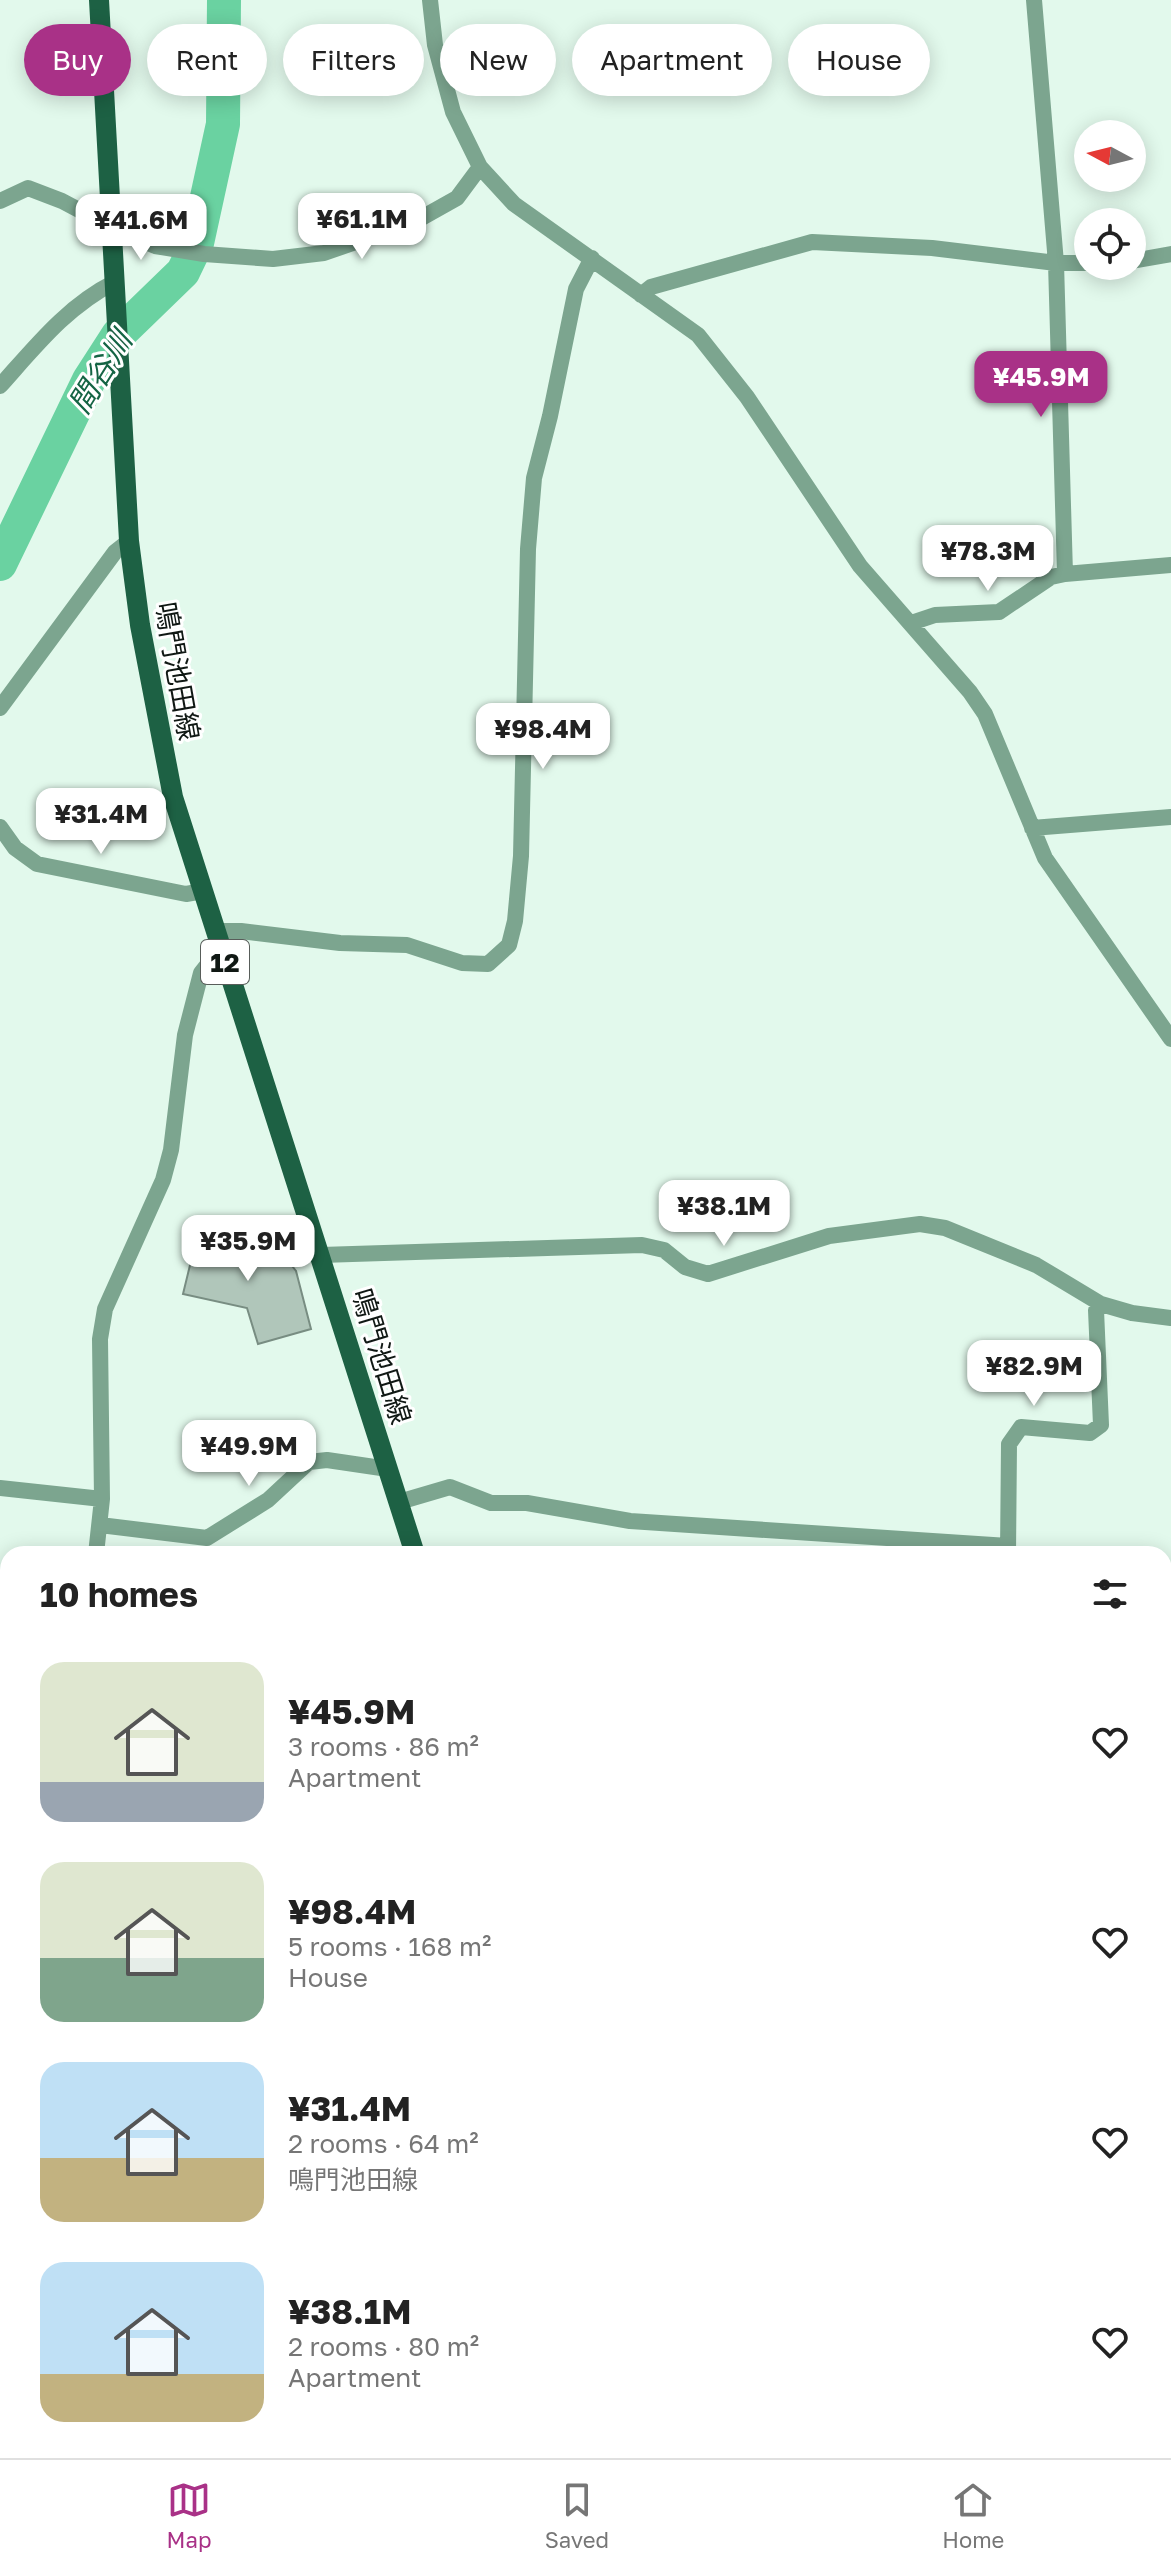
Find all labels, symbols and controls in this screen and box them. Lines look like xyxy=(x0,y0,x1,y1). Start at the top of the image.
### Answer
chip: Buy xyxy=(24,24,131,96)
chip: Rent xyxy=(147,24,267,96)
chip: Filters xyxy=(283,24,424,96)
chip: New xyxy=(440,24,556,96)
chip: Apartment xyxy=(572,24,772,96)
chip: House xyxy=(788,24,930,96)
north arrow xyxy=(1074,120,1146,192)
map controls xyxy=(1074,120,1146,280)
pin: ¥61.1M xyxy=(297,193,427,261)
pin: ¥41.6M xyxy=(76,194,206,262)
text: ¥61.1M xyxy=(316,203,408,234)
text: ¥41.6M xyxy=(94,204,188,235)
button: locate xyxy=(1074,208,1146,280)
water label: 間谷川 xyxy=(61,322,141,420)
pin: ¥45.9M xyxy=(976,351,1106,419)
text: ¥45.9M xyxy=(992,361,1090,392)
pin: ¥78.3M xyxy=(923,525,1053,593)
text: ¥78.3M xyxy=(940,535,1036,566)
street label: 鳴門池田線 xyxy=(150,599,206,743)
pin: ¥98.4M xyxy=(478,703,608,771)
text: ¥98.4M xyxy=(494,713,592,744)
pin: ¥31.4M xyxy=(36,788,166,856)
text: ¥31.4M xyxy=(54,798,148,829)
road number: 12 xyxy=(201,940,249,984)
pin: ¥38.1M xyxy=(659,1180,789,1248)
text: ¥38.1M xyxy=(677,1190,771,1221)
pin: ¥35.9M xyxy=(183,1215,313,1283)
text: ¥35.9M xyxy=(200,1225,296,1256)
street label: 鳴門池田線 xyxy=(346,1284,418,1428)
pin: ¥82.9M xyxy=(969,1340,1099,1408)
text: ¥82.9M xyxy=(985,1350,1083,1381)
pin: ¥49.9M xyxy=(184,1420,314,1488)
text: ¥49.9M xyxy=(200,1430,298,1461)
icon: filters xyxy=(1088,1572,1132,1616)
text: 10 homes xyxy=(40,1574,198,1614)
text: ¥45.9M xyxy=(288,1691,415,1731)
icon: home xyxy=(104,1694,200,1790)
icon: heart xyxy=(1088,1720,1132,1764)
text: 3 rooms · 86 m² xyxy=(288,1731,479,1762)
text: Apartment xyxy=(288,1762,421,1793)
text: ¥98.4M xyxy=(288,1891,416,1931)
icon: home xyxy=(104,1894,200,1990)
icon: heart xyxy=(1088,1920,1132,1964)
text: 5 rooms · 168 m² xyxy=(288,1931,491,1962)
text: House xyxy=(288,1962,368,1993)
text: ¥31.4M xyxy=(288,2088,411,2128)
icon: home xyxy=(104,2094,200,2190)
icon: heart xyxy=(1088,2120,1132,2164)
text: 2 rooms · 64 m² xyxy=(288,2128,479,2159)
text: 鳴門池田線 xyxy=(288,2164,418,2195)
text: ¥38.1M xyxy=(288,2291,412,2331)
icon: home xyxy=(104,2294,200,2390)
icon: heart xyxy=(1088,2320,1132,2364)
text: 2 rooms · 80 m² xyxy=(288,2331,479,2362)
text: Apartment xyxy=(288,2362,421,2393)
tab: Map xyxy=(167,2478,212,2553)
tab: Saved xyxy=(545,2478,609,2553)
tab: Home xyxy=(942,2478,1004,2553)

